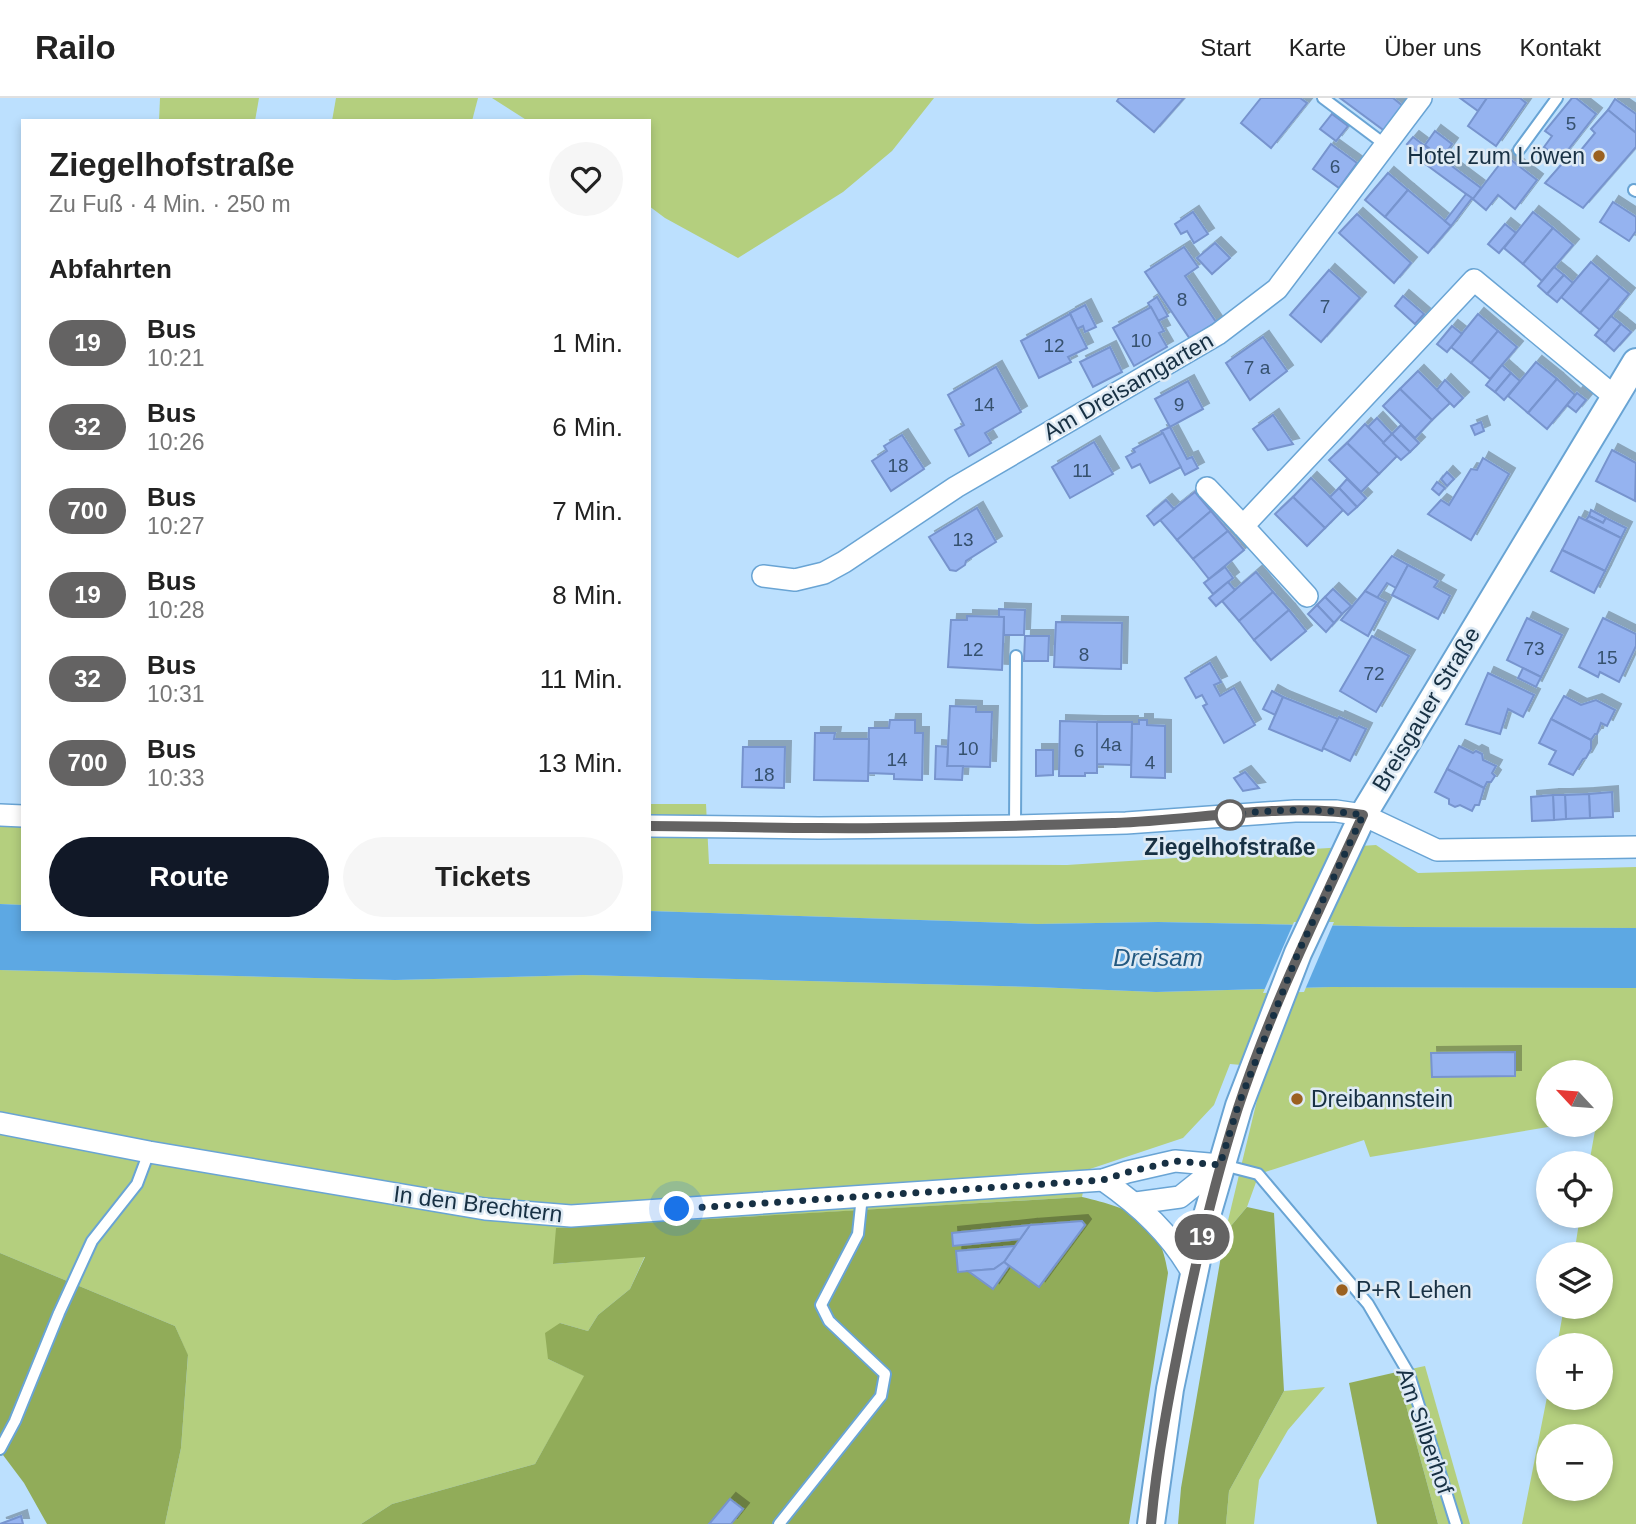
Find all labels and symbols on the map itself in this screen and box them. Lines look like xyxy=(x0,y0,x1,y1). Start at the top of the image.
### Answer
house number: 5 xyxy=(1566,113,1576,134)
place label: Hotel zum Löwen xyxy=(1407,143,1585,169)
marker: Hotel zum Löwen xyxy=(1591,148,1607,164)
house number: 6 xyxy=(1330,156,1340,177)
house number: 8 xyxy=(1177,289,1187,310)
house number: 7 xyxy=(1320,296,1330,317)
street label: Am Dreisamgarten xyxy=(1038,327,1218,445)
house number: 10 xyxy=(1130,330,1152,351)
house number: 12 xyxy=(1043,335,1065,356)
house number: 7 a xyxy=(1244,357,1271,378)
house number: 14 xyxy=(973,394,995,415)
house number: 9 xyxy=(1174,394,1184,415)
house number: 18 xyxy=(887,455,909,476)
house number: 11 xyxy=(1072,460,1092,481)
house number: 13 xyxy=(952,529,974,550)
street label: Breisgauer Straße xyxy=(1367,622,1485,796)
house number: 73 xyxy=(1523,638,1545,659)
house number: 12 xyxy=(962,639,984,660)
house number: 8 xyxy=(1079,644,1089,665)
house number: 15 xyxy=(1596,647,1618,668)
house number: 72 xyxy=(1363,663,1385,684)
house number: 4a xyxy=(1100,734,1122,755)
house number: 10 xyxy=(957,738,979,759)
house number: 6 xyxy=(1074,740,1084,761)
house number: 14 xyxy=(886,749,908,770)
house number: 4 xyxy=(1145,752,1156,773)
house number: 18 xyxy=(753,764,775,785)
marker: Ziegelhofstraße xyxy=(1215,800,1245,830)
place label: Ziegelhofstraße xyxy=(1144,834,1316,860)
water label: Dreisam xyxy=(1113,944,1203,971)
north arrow xyxy=(1536,1060,1614,1138)
place label: Dreibannstein xyxy=(1311,1086,1453,1112)
marker: Dreibannstein xyxy=(1289,1091,1305,1107)
street label: In den Brechtern xyxy=(392,1181,564,1227)
your location xyxy=(659,1191,694,1226)
line badge: 19 xyxy=(1170,1214,1234,1260)
place label: P+R Lehen xyxy=(1356,1277,1472,1303)
marker: P+R Lehen xyxy=(1334,1282,1350,1298)
street label: Am Silberhof xyxy=(1391,1365,1459,1498)

